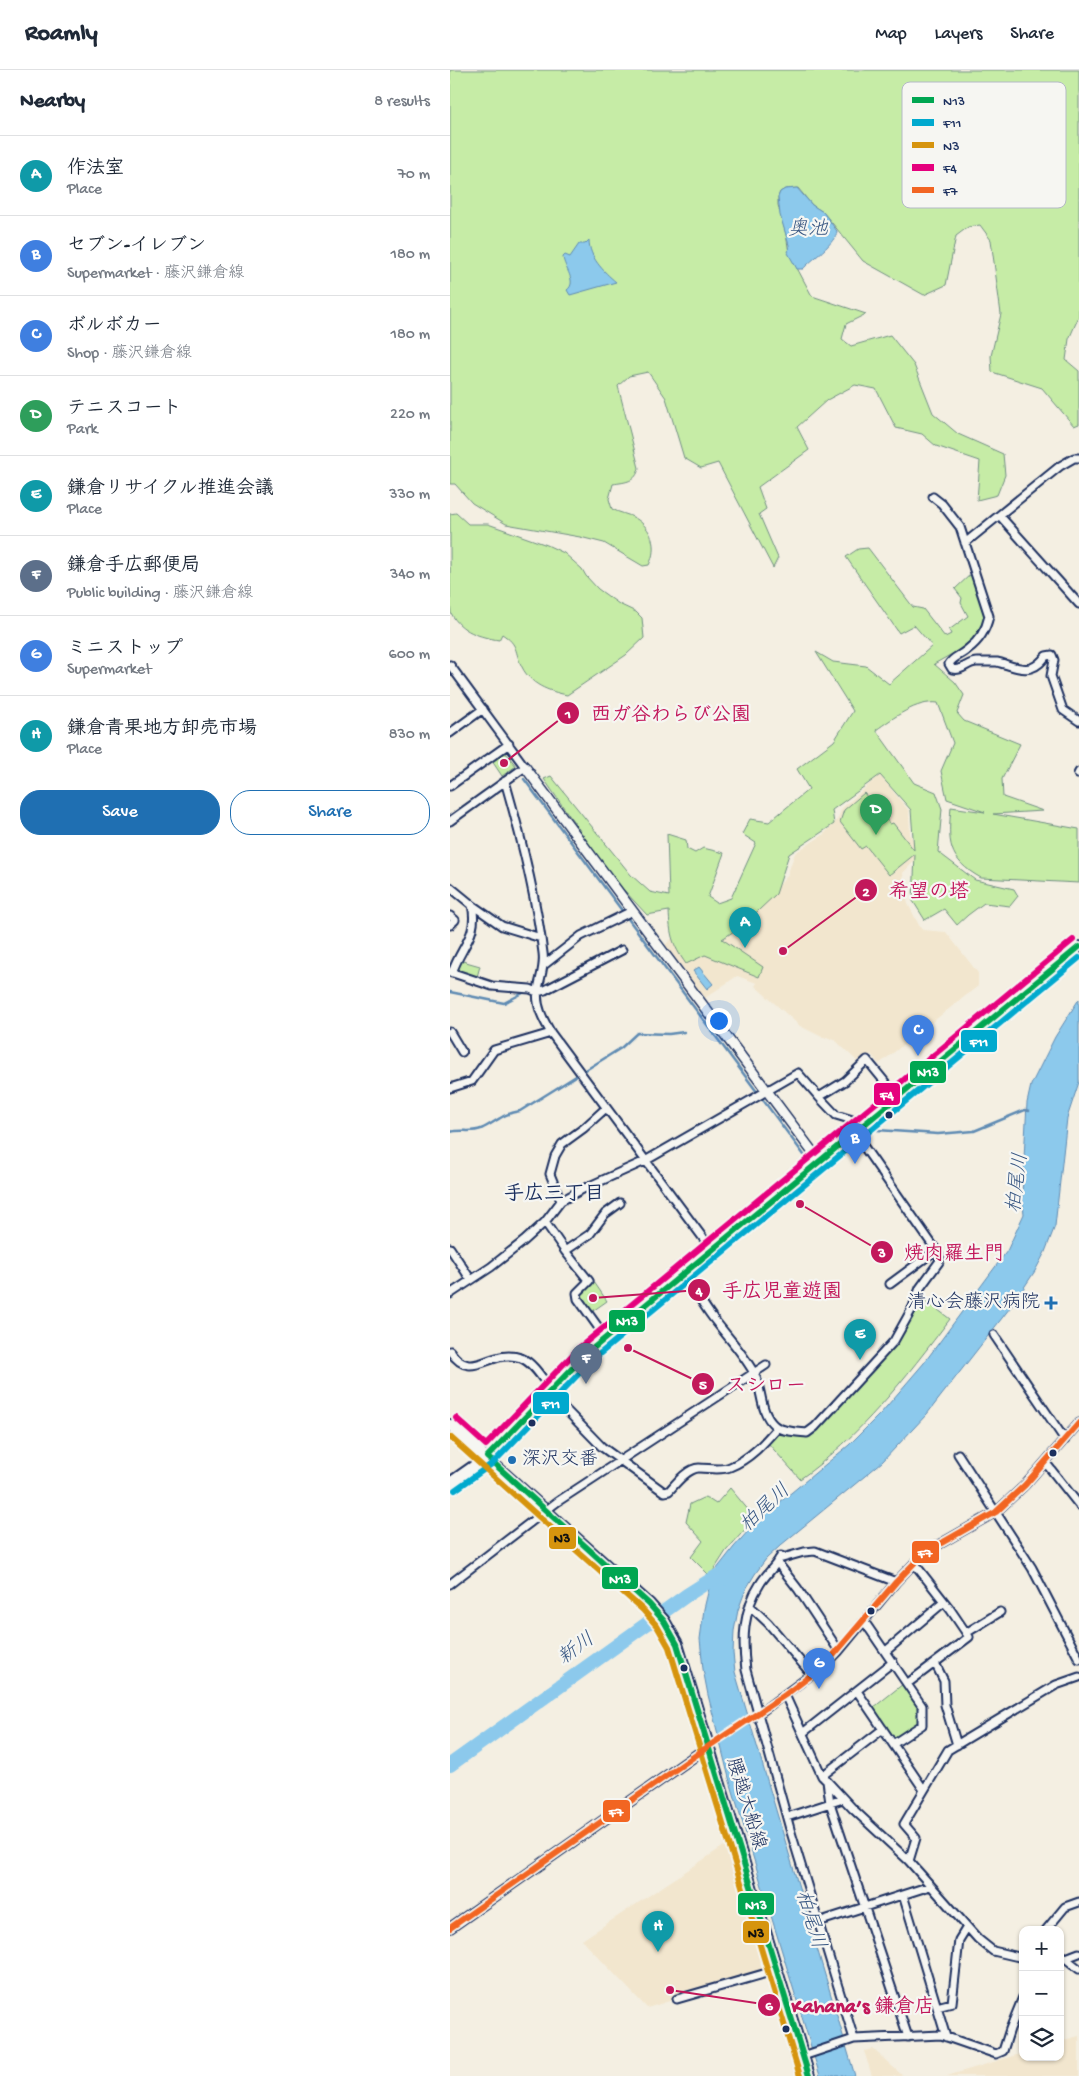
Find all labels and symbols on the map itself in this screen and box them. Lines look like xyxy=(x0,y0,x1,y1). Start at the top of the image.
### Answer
legend xyxy=(902,82,1066,208)
text: N13 xyxy=(943,94,965,111)
text: F11 xyxy=(942,116,961,133)
text: N3 xyxy=(943,139,959,156)
text: F4 xyxy=(942,161,957,178)
text: F7 xyxy=(942,184,958,201)
water label: 奥池 xyxy=(788,217,829,242)
callout: 西ガ谷わらび公園 xyxy=(556,695,761,730)
text: 西ガ谷わらび公園 xyxy=(591,704,751,728)
text: 1 xyxy=(564,706,571,724)
pin: D xyxy=(860,794,892,835)
callout: 希望の塔 xyxy=(854,873,979,908)
text: 希望の塔 xyxy=(889,880,969,905)
text: 2 xyxy=(862,884,870,902)
pin: A xyxy=(729,907,761,948)
your location xyxy=(706,1008,732,1034)
pin: C xyxy=(902,1015,934,1056)
line badge: F11 xyxy=(960,1029,998,1053)
text: F11 xyxy=(969,1035,989,1052)
line badge: N13 xyxy=(909,1060,947,1084)
text: N13 xyxy=(917,1065,939,1082)
line badge: F4 xyxy=(873,1082,901,1106)
text: F4 xyxy=(879,1088,894,1105)
unlabelled marker xyxy=(884,1110,894,1120)
pin: B xyxy=(839,1123,871,1164)
water label: 柏尾川 xyxy=(1003,1152,1034,1214)
district label: 手広三丁目 xyxy=(504,1182,604,1207)
callout: 焼肉羅生門 xyxy=(869,1234,1014,1269)
text: 焼肉羅生門 xyxy=(904,1242,1004,1267)
text: 3 xyxy=(877,1245,886,1263)
callout: 手広児童遊園 xyxy=(687,1272,852,1307)
text: 手広児童遊園 xyxy=(722,1280,842,1305)
text: 4 xyxy=(694,1283,703,1301)
place label: 清心会藤沢病院 xyxy=(907,1291,1040,1315)
marker: 清心会藤沢病院 xyxy=(1044,1296,1058,1310)
line badge: N13 xyxy=(608,1309,646,1333)
text: N13 xyxy=(616,1314,638,1331)
pin: E xyxy=(844,1319,876,1360)
pin: F xyxy=(570,1343,602,1384)
callout: スシロー xyxy=(691,1367,816,1402)
text: スシロー xyxy=(726,1376,806,1399)
text: 5 xyxy=(699,1377,707,1395)
line badge: F11 xyxy=(532,1391,570,1415)
text: F11 xyxy=(541,1397,561,1414)
unlabelled marker xyxy=(527,1418,537,1428)
place label: 深沢交番 xyxy=(522,1448,598,1472)
unlabelled marker xyxy=(1048,1448,1058,1458)
marker: 深沢交番 xyxy=(506,1454,518,1466)
water label: 柏尾川 xyxy=(736,1479,796,1538)
line badge: N3 xyxy=(548,1526,577,1550)
text: N3 xyxy=(554,1531,570,1548)
line badge: F7 xyxy=(911,1540,940,1564)
text: F7 xyxy=(917,1546,933,1563)
line badge: N13 xyxy=(601,1566,639,1590)
text: N13 xyxy=(609,1572,631,1589)
unlabelled marker xyxy=(866,1606,876,1616)
water label: 新川 xyxy=(553,1628,600,1671)
pin: G xyxy=(803,1648,835,1689)
unlabelled marker xyxy=(679,1663,689,1673)
street label: 腰越大船線 xyxy=(720,1755,771,1853)
line badge: F7 xyxy=(602,1799,631,1823)
text: F7 xyxy=(608,1805,624,1822)
water label: 柏尾川 xyxy=(789,1888,830,1952)
line badge: N13 xyxy=(737,1892,775,1916)
text: N13 xyxy=(745,1898,767,1915)
pin: H xyxy=(642,1911,674,1952)
line badge: N3 xyxy=(742,1920,770,1944)
text: N3 xyxy=(748,1926,764,1943)
callout: Kahana’s 鎌倉店 xyxy=(756,1987,944,2022)
text: Kahana’s 鎌倉店 xyxy=(791,1995,934,2020)
text: 6 xyxy=(765,1998,773,2016)
unlabelled marker xyxy=(781,2024,791,2034)

